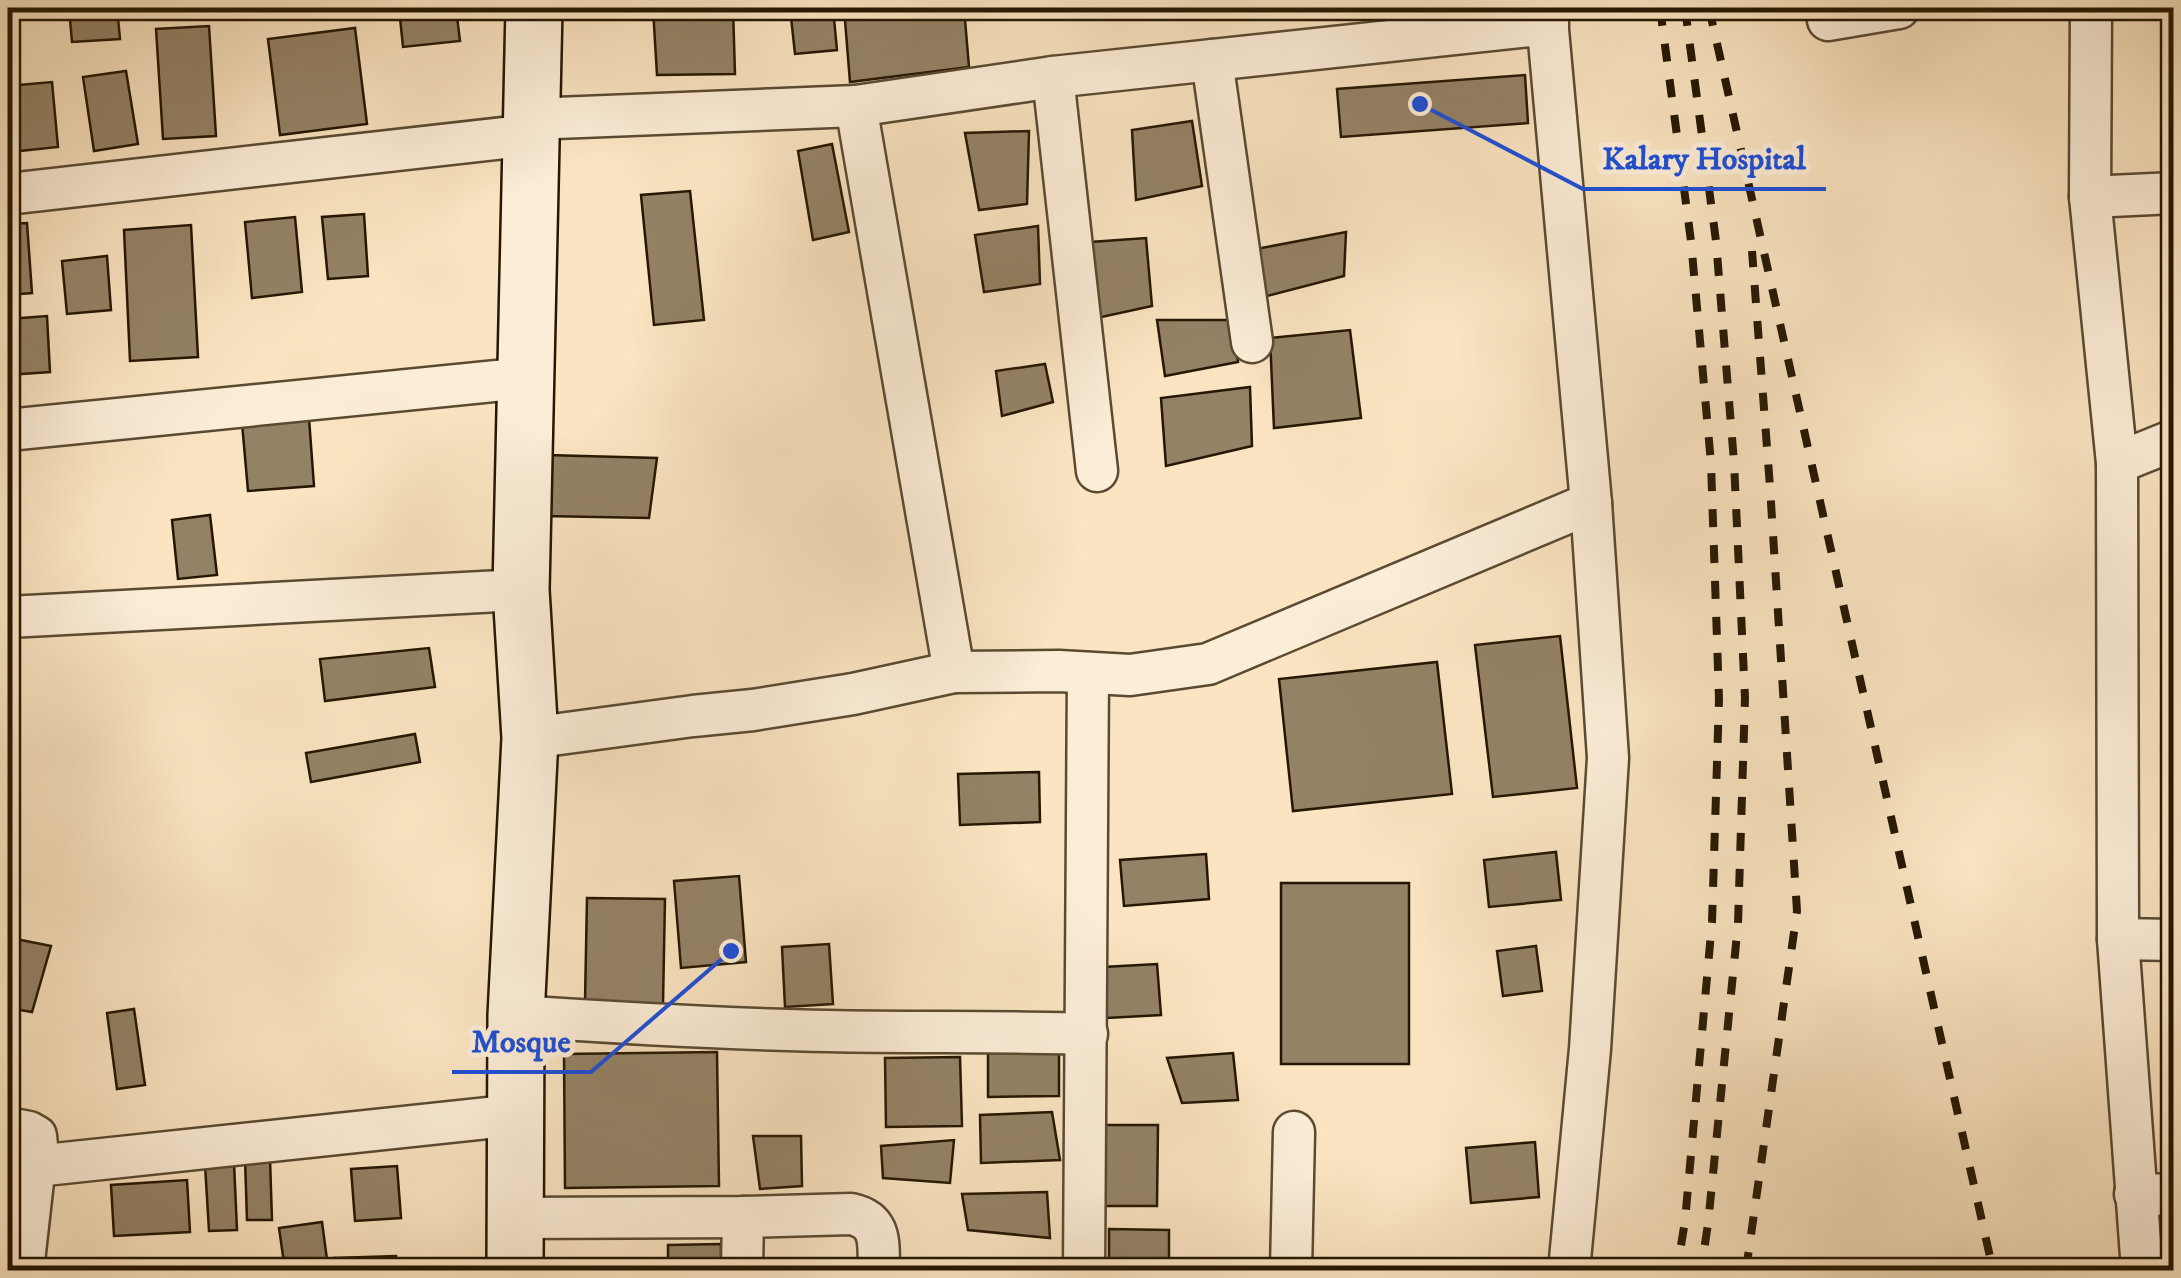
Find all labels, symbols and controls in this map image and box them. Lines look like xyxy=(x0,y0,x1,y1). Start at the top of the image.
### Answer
callout: Kalary Hospital xyxy=(1583,127,1826,189)
text: Kalary Hospital xyxy=(1602,140,1806,180)
callout: Mosque xyxy=(452,1010,591,1072)
text: Mosque xyxy=(471,1023,571,1063)

